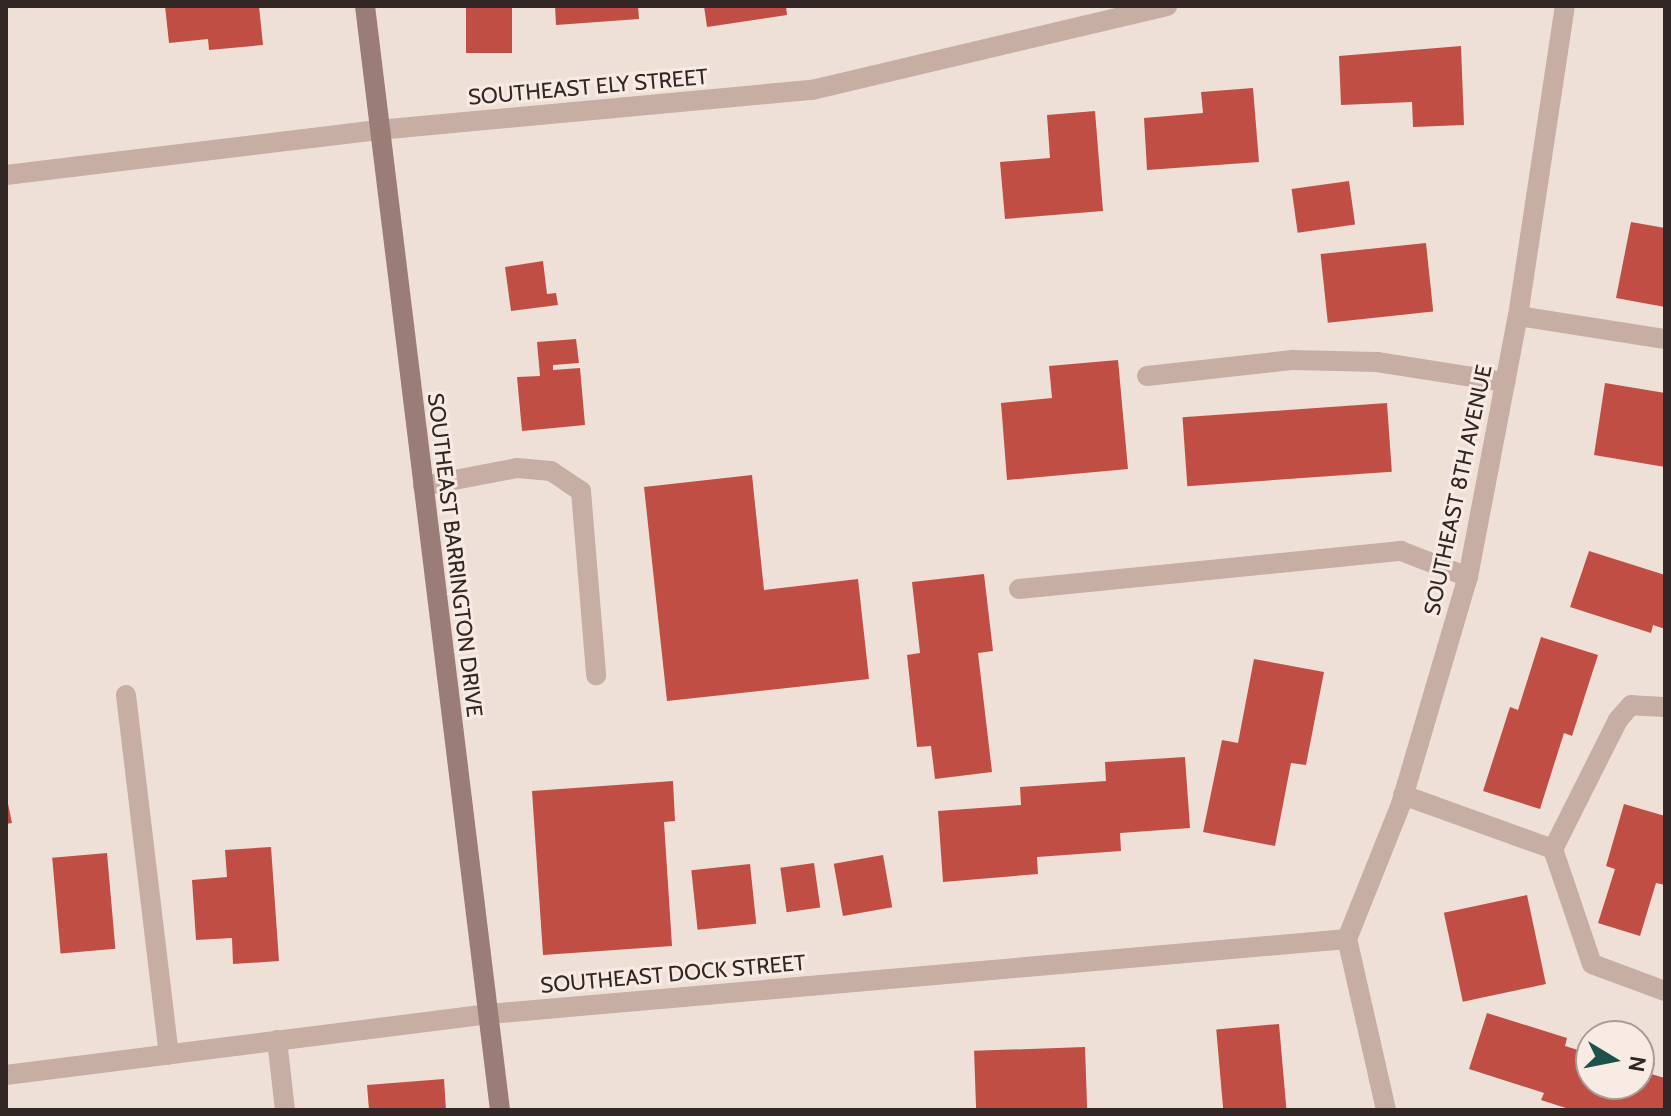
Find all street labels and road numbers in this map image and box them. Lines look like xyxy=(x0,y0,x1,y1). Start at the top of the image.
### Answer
street label: SOUTHEAST ELY STREET xyxy=(467,63,709,111)
street label: SOUTHEAST 8TH AVENUE xyxy=(1419,362,1497,618)
street label: SOUTHEAST BARRINGTON DRIVE xyxy=(422,391,488,719)
street label: SOUTHEAST DOCK STREET xyxy=(539,949,807,999)

